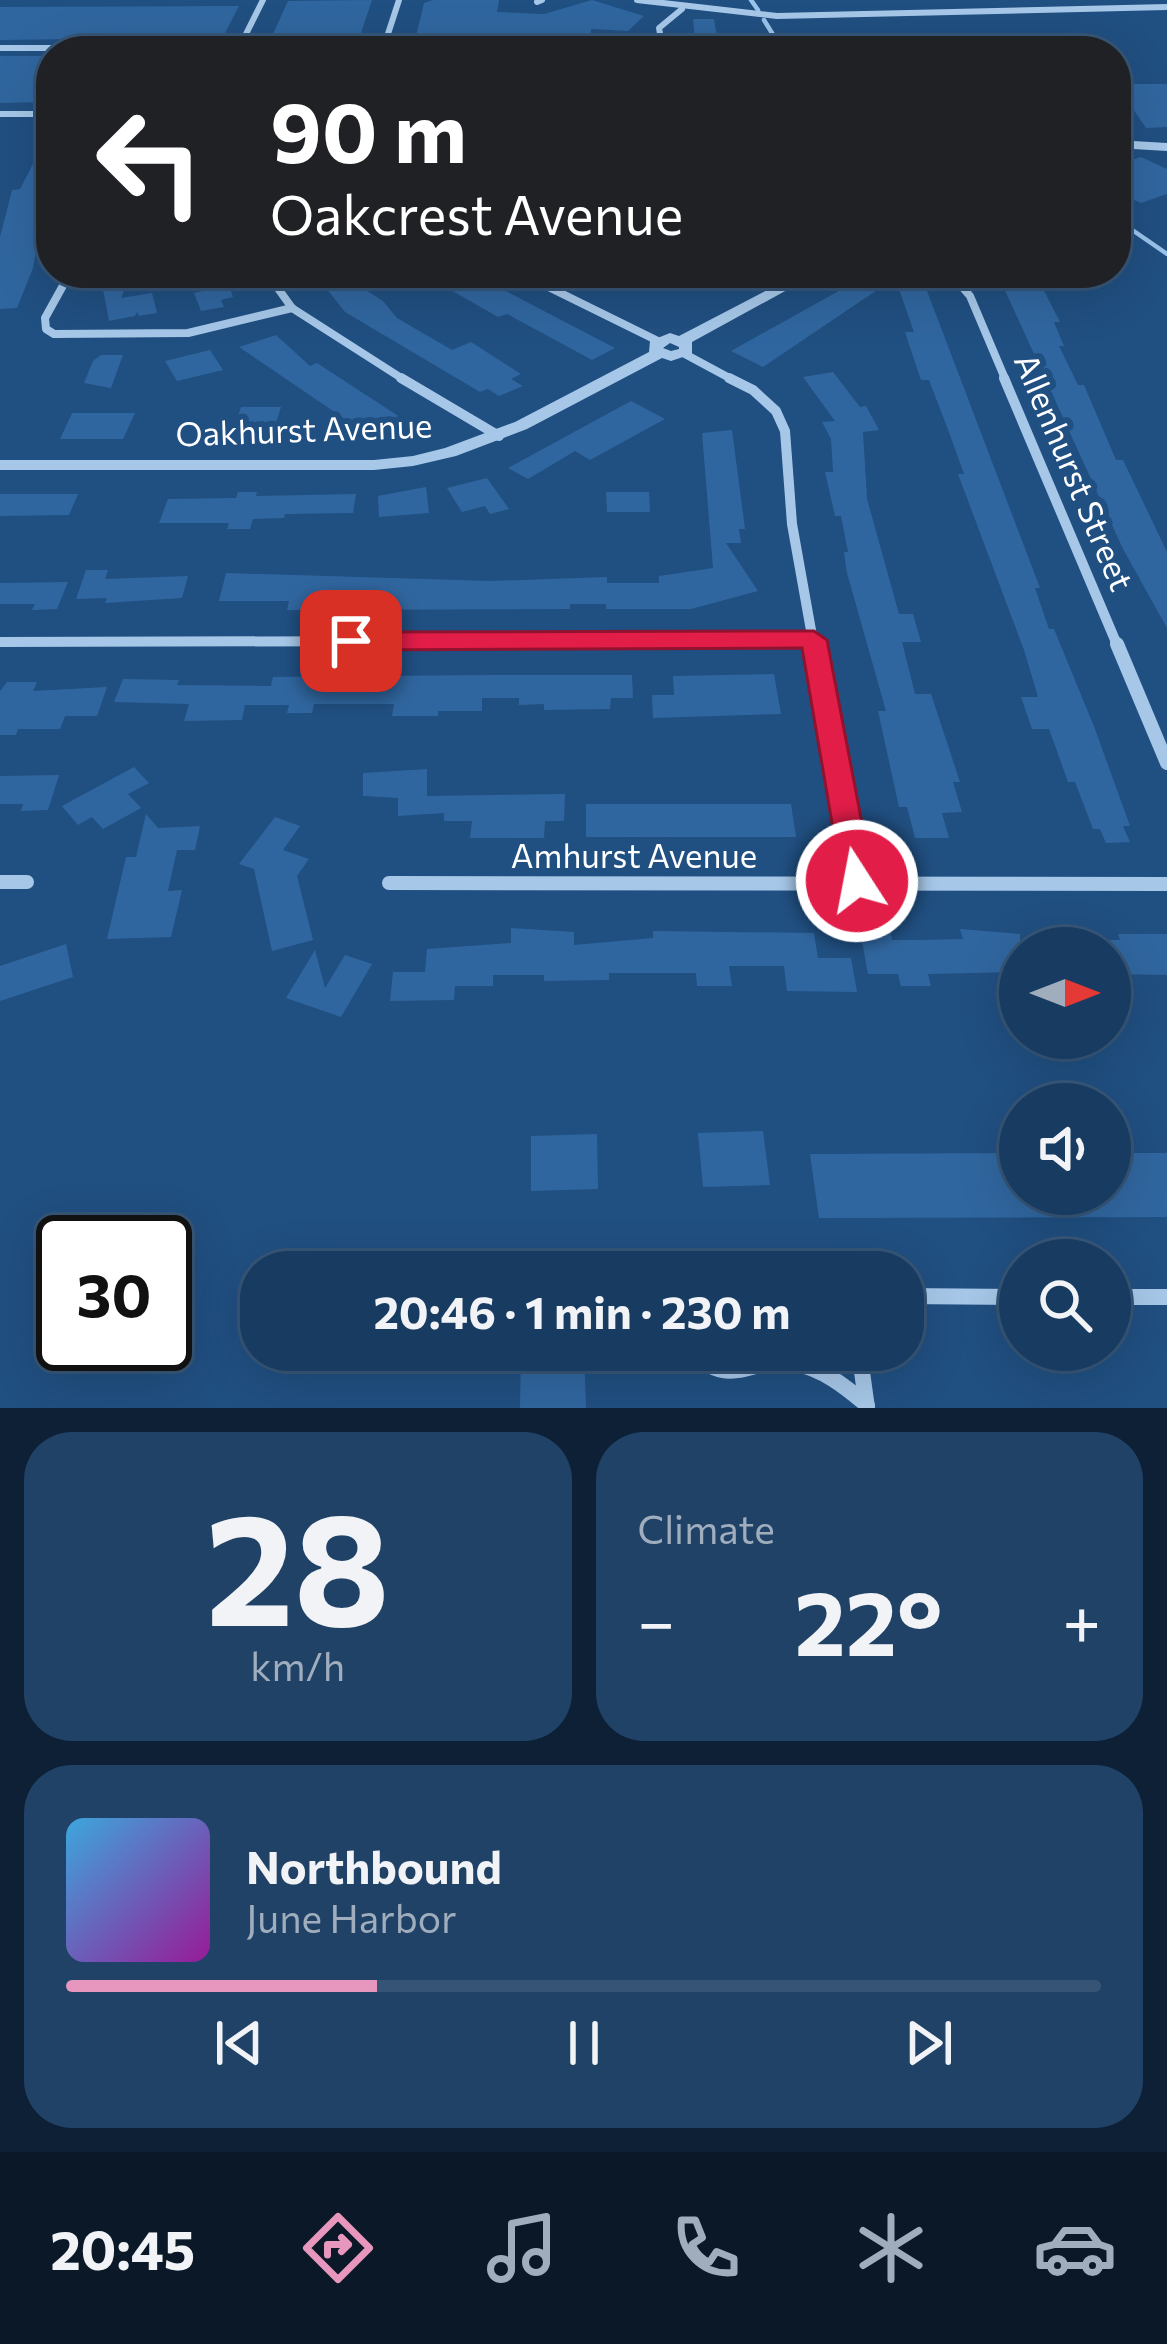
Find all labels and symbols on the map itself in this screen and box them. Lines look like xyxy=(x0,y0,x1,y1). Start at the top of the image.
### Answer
street label: Allenhurst Street xyxy=(1007,347,1144,596)
street label: Oakhurst Avenue xyxy=(175,404,433,453)
pin xyxy=(300,590,402,692)
position arrow xyxy=(794,818,920,944)
street label: Amhurst Avenue xyxy=(511,834,757,875)
north arrow xyxy=(999,927,1131,1059)
speed limit sign: 30 xyxy=(36,1215,192,1371)

